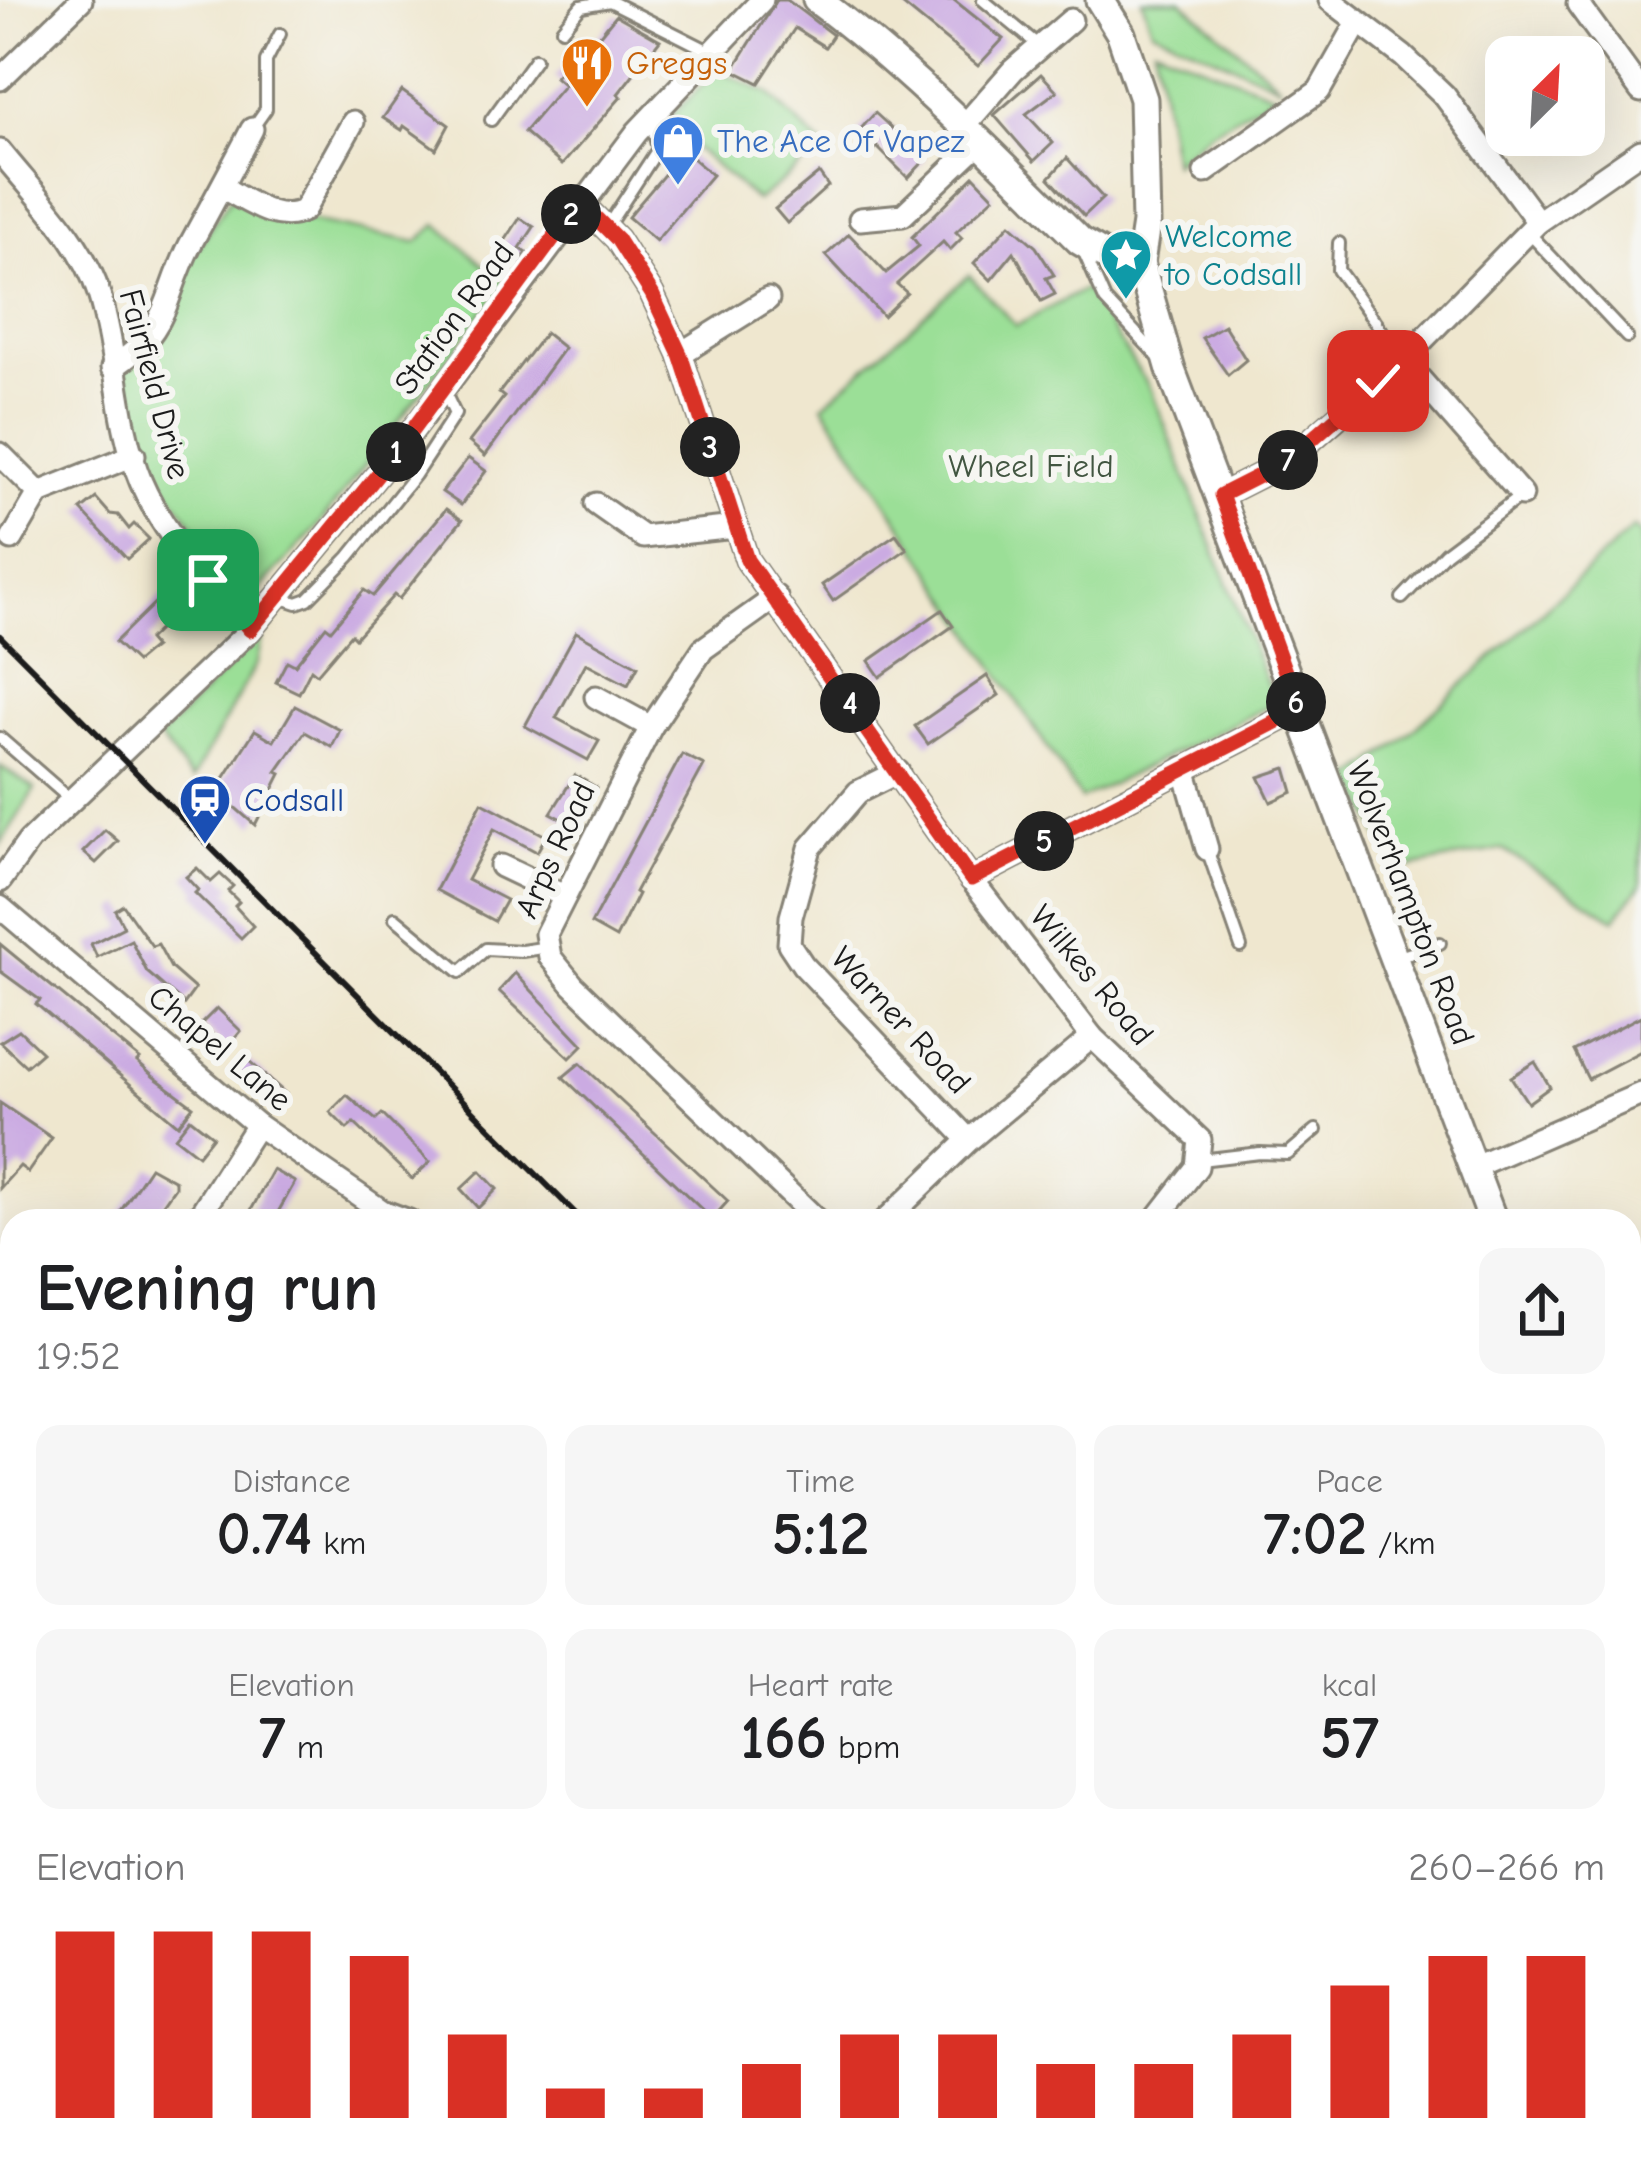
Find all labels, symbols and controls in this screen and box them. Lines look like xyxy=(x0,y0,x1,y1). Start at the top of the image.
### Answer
restaurant icon: Greggs xyxy=(559,35,615,109)
north arrow xyxy=(1485,36,1605,156)
map controls xyxy=(1485,36,1605,156)
place label: Greggs xyxy=(626,44,727,82)
shop icon: The Ace Of Vapez xyxy=(650,113,706,187)
place label: The Ace Of Vapez xyxy=(717,122,965,160)
pin: 2 xyxy=(541,184,601,244)
text: 2 xyxy=(563,195,579,233)
place label: Welcome to Codsall xyxy=(1163,217,1302,293)
place icon: Welcome to Codsall xyxy=(1098,227,1154,301)
street label: Station Road xyxy=(386,235,522,401)
street label: Fairfield Drive xyxy=(111,285,199,483)
pin xyxy=(1327,330,1429,432)
icon: check xyxy=(1345,348,1411,414)
pin: 3 xyxy=(680,417,740,477)
pin: 1 xyxy=(366,422,426,482)
text: 3 xyxy=(702,428,718,466)
pin: 7 xyxy=(1258,430,1318,490)
text: 1 xyxy=(390,433,402,471)
text: 7 xyxy=(1281,441,1295,479)
park label: Wheel Field xyxy=(948,447,1114,485)
pin xyxy=(157,529,259,631)
icon: arrive xyxy=(175,547,241,613)
pin: 6 xyxy=(1266,672,1326,732)
pin: 4 xyxy=(820,673,880,733)
text: 6 xyxy=(1287,683,1305,721)
text: 4 xyxy=(842,684,858,722)
street label: Wolverhampton Road xyxy=(1339,756,1483,1050)
station icon: Codsall xyxy=(177,772,233,846)
street label: Arps Road xyxy=(507,776,603,924)
place label: Codsall xyxy=(244,781,344,819)
pin: 5 xyxy=(1014,811,1074,871)
text: 5 xyxy=(1035,822,1053,860)
street label: Wilkes Road xyxy=(1022,897,1162,1053)
street label: Warner Road xyxy=(823,939,979,1101)
street label: Chapel Lane xyxy=(141,977,299,1119)
button: share xyxy=(1479,1248,1605,1374)
text: Evening run xyxy=(36,1251,378,1327)
text: 19:52 xyxy=(36,1334,121,1379)
text: Distance xyxy=(232,1462,351,1500)
text: Time xyxy=(786,1462,855,1500)
text: Pace xyxy=(1316,1462,1383,1500)
text: 0.74 xyxy=(217,1500,312,1569)
text: 5:12 xyxy=(772,1500,869,1569)
text: 7:02 xyxy=(1263,1500,1367,1569)
text: km xyxy=(312,1524,366,1562)
text: /km xyxy=(1367,1524,1436,1562)
text: Elevation xyxy=(228,1666,355,1704)
text: Heart rate xyxy=(748,1666,893,1704)
text: kcal xyxy=(1322,1666,1377,1704)
text: 7 xyxy=(259,1704,286,1773)
text: 166 xyxy=(741,1704,827,1773)
text: 57 xyxy=(1320,1704,1379,1773)
text: m xyxy=(286,1728,324,1766)
text: bpm xyxy=(827,1728,900,1766)
text: Elevation xyxy=(36,1845,185,1890)
text: 260–266 m xyxy=(1408,1845,1605,1890)

